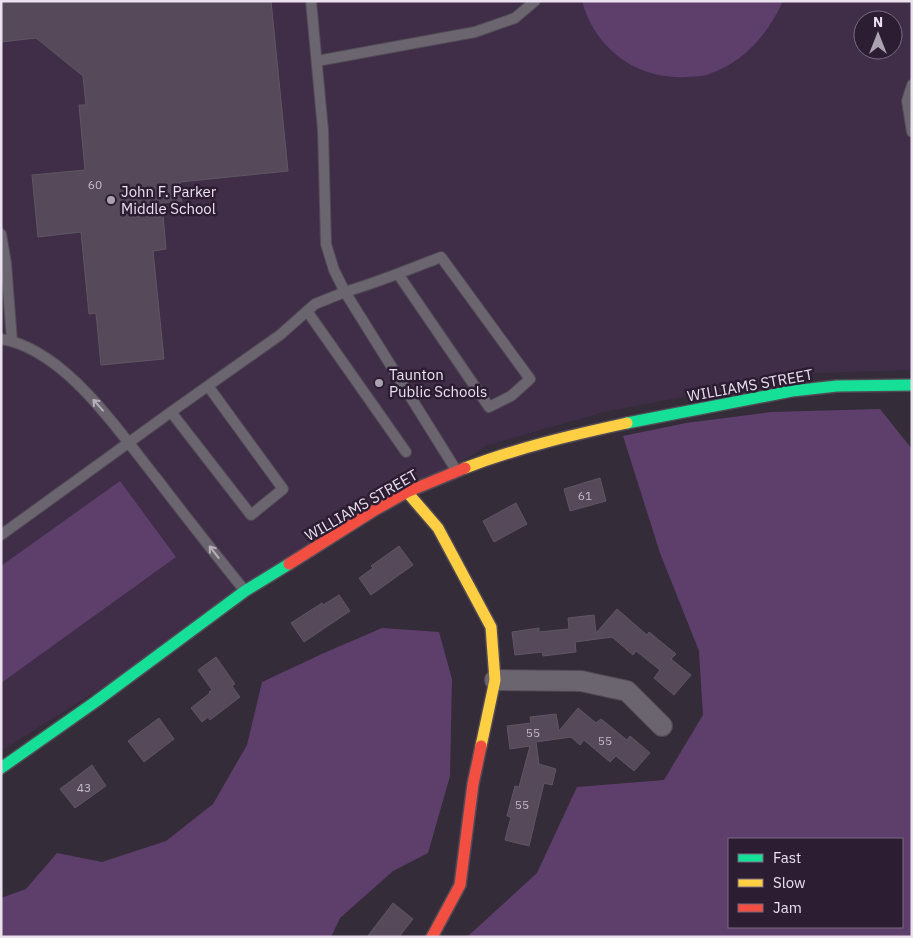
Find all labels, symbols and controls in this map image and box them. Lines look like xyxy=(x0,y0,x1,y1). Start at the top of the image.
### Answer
north arrow xyxy=(853,10,903,60)
text: N xyxy=(873,13,883,31)
house number: 60 xyxy=(88,177,102,192)
place label: John F. Parker Middle School xyxy=(121,182,217,218)
marker: John F. Parker Middle School xyxy=(105,194,117,206)
place label: Taunton Public Schools xyxy=(389,365,487,401)
street label: WILLIAMS STREET xyxy=(686,365,815,405)
marker: Taunton Public Schools xyxy=(373,377,385,389)
one-way arrow xyxy=(92,398,104,411)
street label: WILLIAMS STREET xyxy=(301,465,421,545)
house number: 61 xyxy=(578,488,592,503)
one-way arrow xyxy=(209,546,220,559)
house number: 55 xyxy=(526,725,540,740)
house number: 55 xyxy=(598,733,612,748)
house number: 43 xyxy=(77,780,91,795)
house number: 55 xyxy=(515,797,529,812)
legend xyxy=(728,838,903,928)
text: Fast xyxy=(773,848,801,867)
text: Slow xyxy=(773,873,806,892)
text: Jam xyxy=(773,898,802,917)

